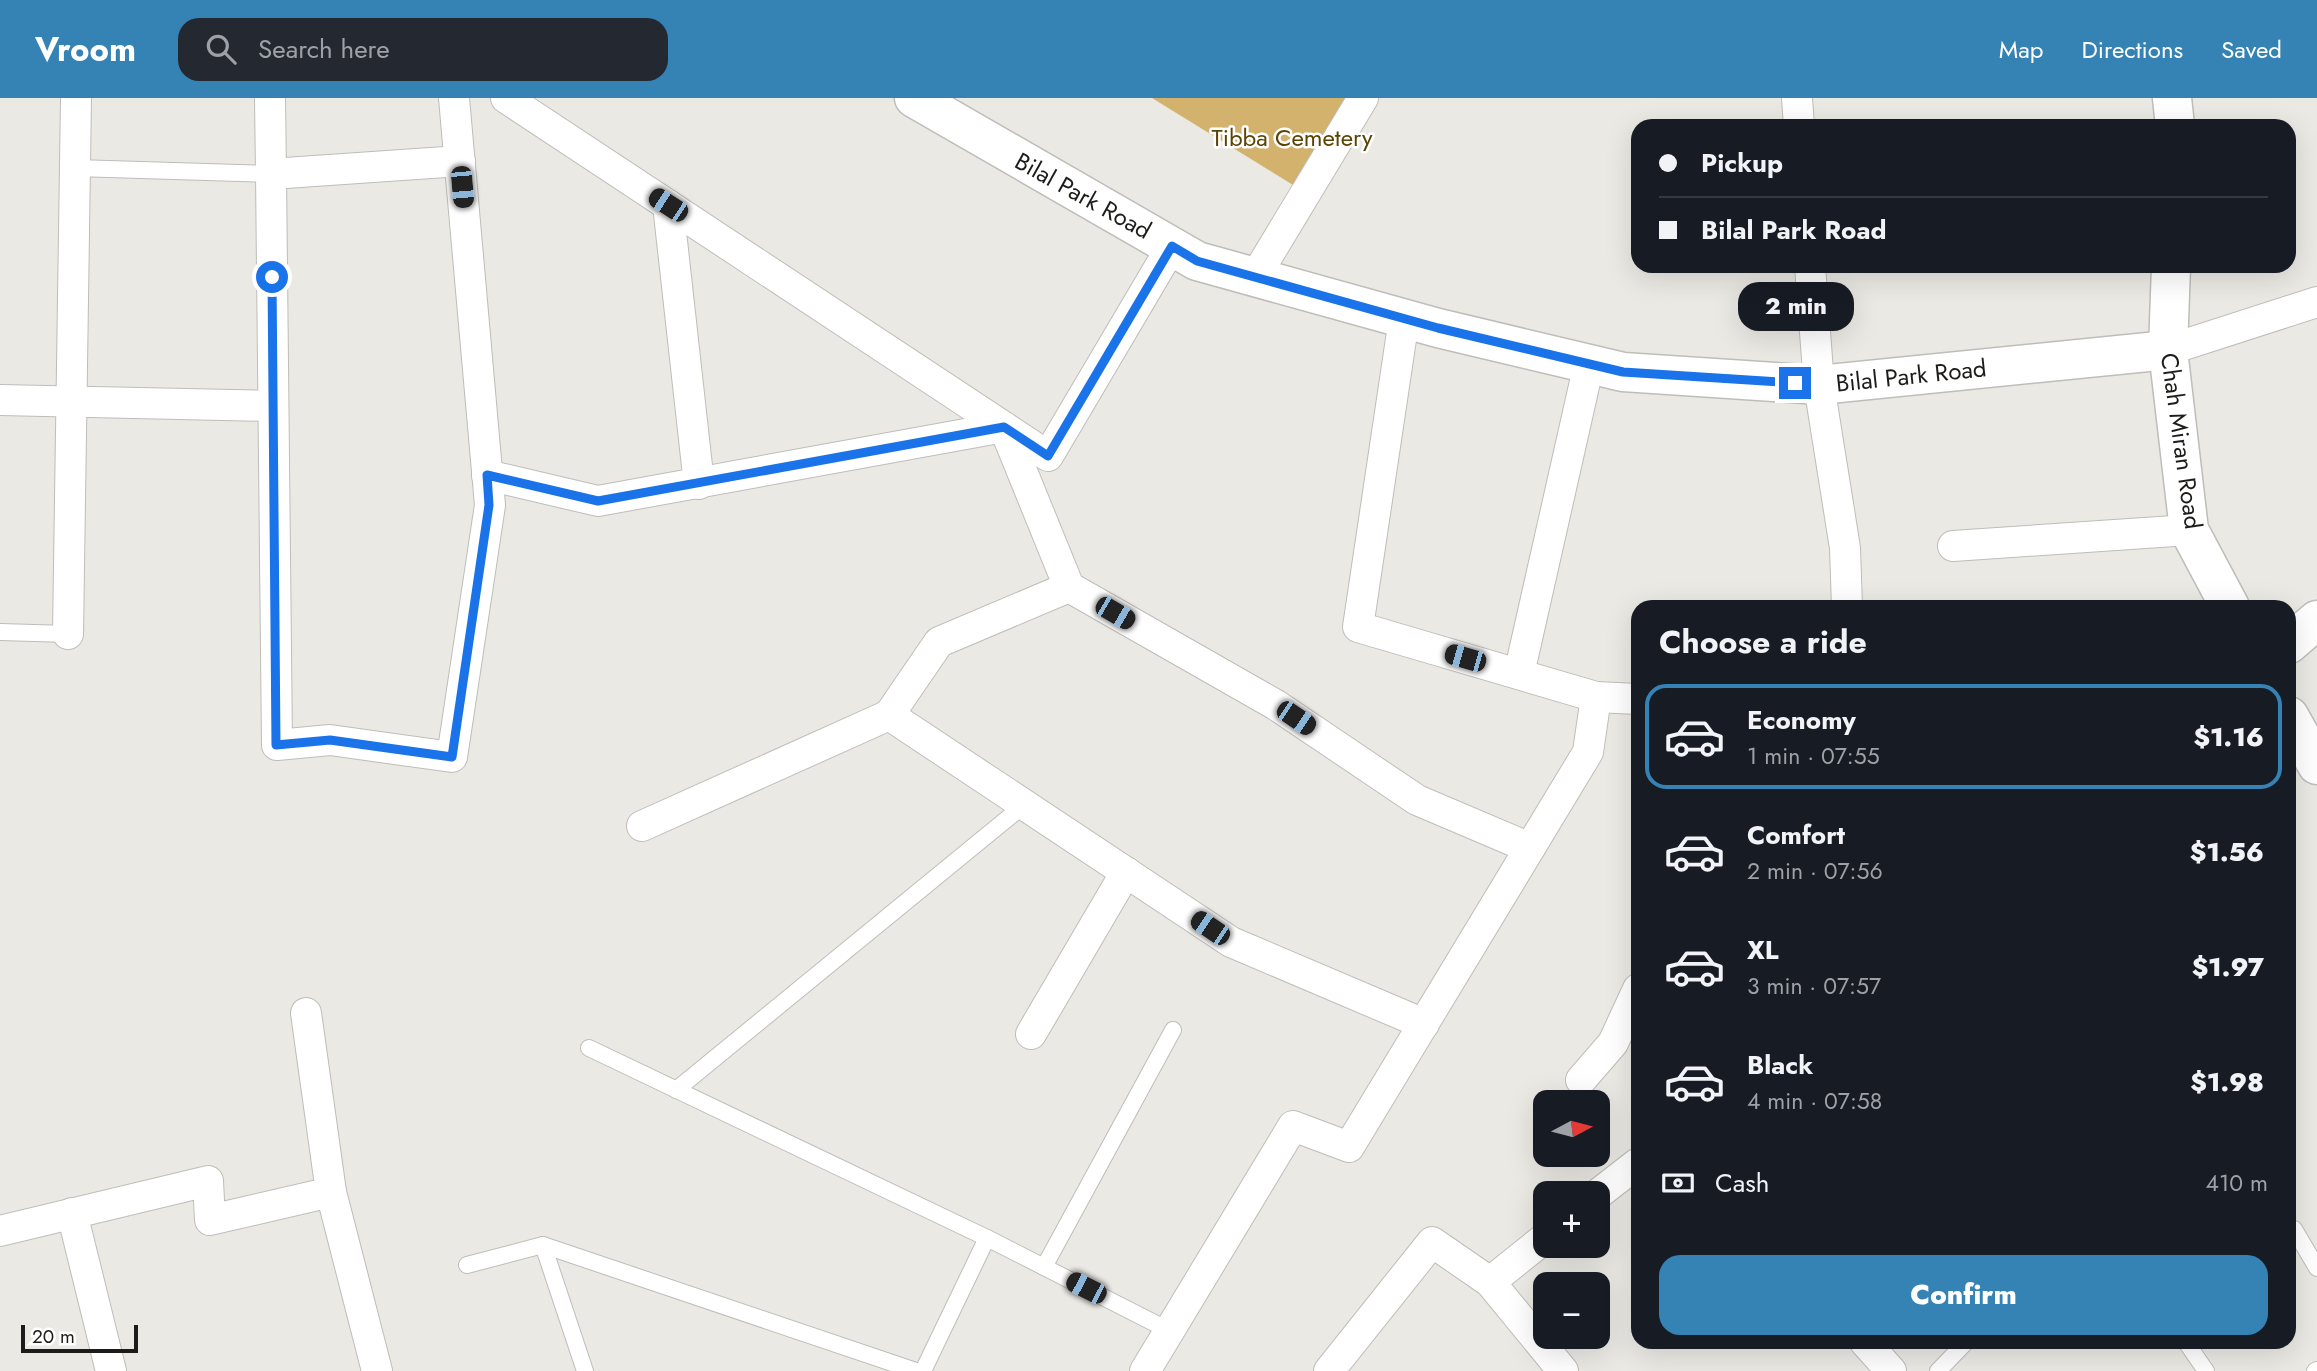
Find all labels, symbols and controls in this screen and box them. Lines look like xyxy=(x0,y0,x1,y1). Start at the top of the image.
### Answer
search box xyxy=(178,18,668,81)
text: Vroom xyxy=(35,26,136,73)
icon: search xyxy=(202,30,240,68)
text: Search here xyxy=(258,30,390,68)
text: Map xyxy=(1999,32,2044,67)
text: Directions xyxy=(2082,32,2183,67)
text: Saved xyxy=(2221,32,2282,67)
park label: Tibba Cemetery xyxy=(1211,120,1373,155)
street label: Bilal Park Road xyxy=(1009,144,1158,248)
text: Pickup xyxy=(1701,144,1783,182)
car xyxy=(450,165,475,209)
car xyxy=(645,185,692,225)
text: Bilal Park Road xyxy=(1701,211,1886,249)
route start xyxy=(256,261,288,293)
callout: 2 min xyxy=(1737,282,1853,330)
text: 2 min xyxy=(1765,289,1827,323)
street label: Bilal Park Road xyxy=(1834,350,1988,401)
street label: Chah Miran Road xyxy=(2152,351,2211,531)
route end xyxy=(1779,367,1811,399)
car xyxy=(1092,593,1139,633)
text: Choose a ride xyxy=(1659,619,1867,665)
car xyxy=(1442,642,1489,674)
car xyxy=(1273,698,1320,738)
text: Economy xyxy=(1747,701,1856,739)
icon: car xyxy=(1663,705,1726,768)
text: $1.16 xyxy=(2193,718,2264,756)
text: 1 min · 07:55 xyxy=(1747,739,1880,773)
text: Comfort xyxy=(1747,816,1845,854)
icon: car xyxy=(1663,820,1726,883)
text: $1.56 xyxy=(2190,833,2264,871)
text: 2 min · 07:56 xyxy=(1747,854,1883,888)
car xyxy=(1187,908,1234,948)
text: XL xyxy=(1747,931,1779,969)
icon: car xyxy=(1663,935,1726,998)
text: $1.97 xyxy=(2192,948,2264,986)
text: 3 min · 07:57 xyxy=(1747,969,1881,1003)
text: Black xyxy=(1747,1046,1813,1084)
icon: car xyxy=(1663,1050,1726,1113)
text: $1.98 xyxy=(2190,1063,2264,1101)
text: 4 min · 07:58 xyxy=(1747,1084,1882,1118)
north arrow xyxy=(1533,1090,1610,1167)
map controls xyxy=(1533,1090,1610,1349)
icon: cash xyxy=(1659,1164,1697,1202)
text: Cash xyxy=(1715,1164,1769,1202)
text: 410 m xyxy=(2206,1166,2268,1200)
button: + xyxy=(1533,1181,1610,1258)
button: Confirm xyxy=(1659,1255,2268,1335)
car xyxy=(1063,1269,1110,1307)
button: − xyxy=(1533,1272,1610,1349)
scale bar xyxy=(21,1322,138,1354)
text: 20 m xyxy=(32,1323,75,1350)

